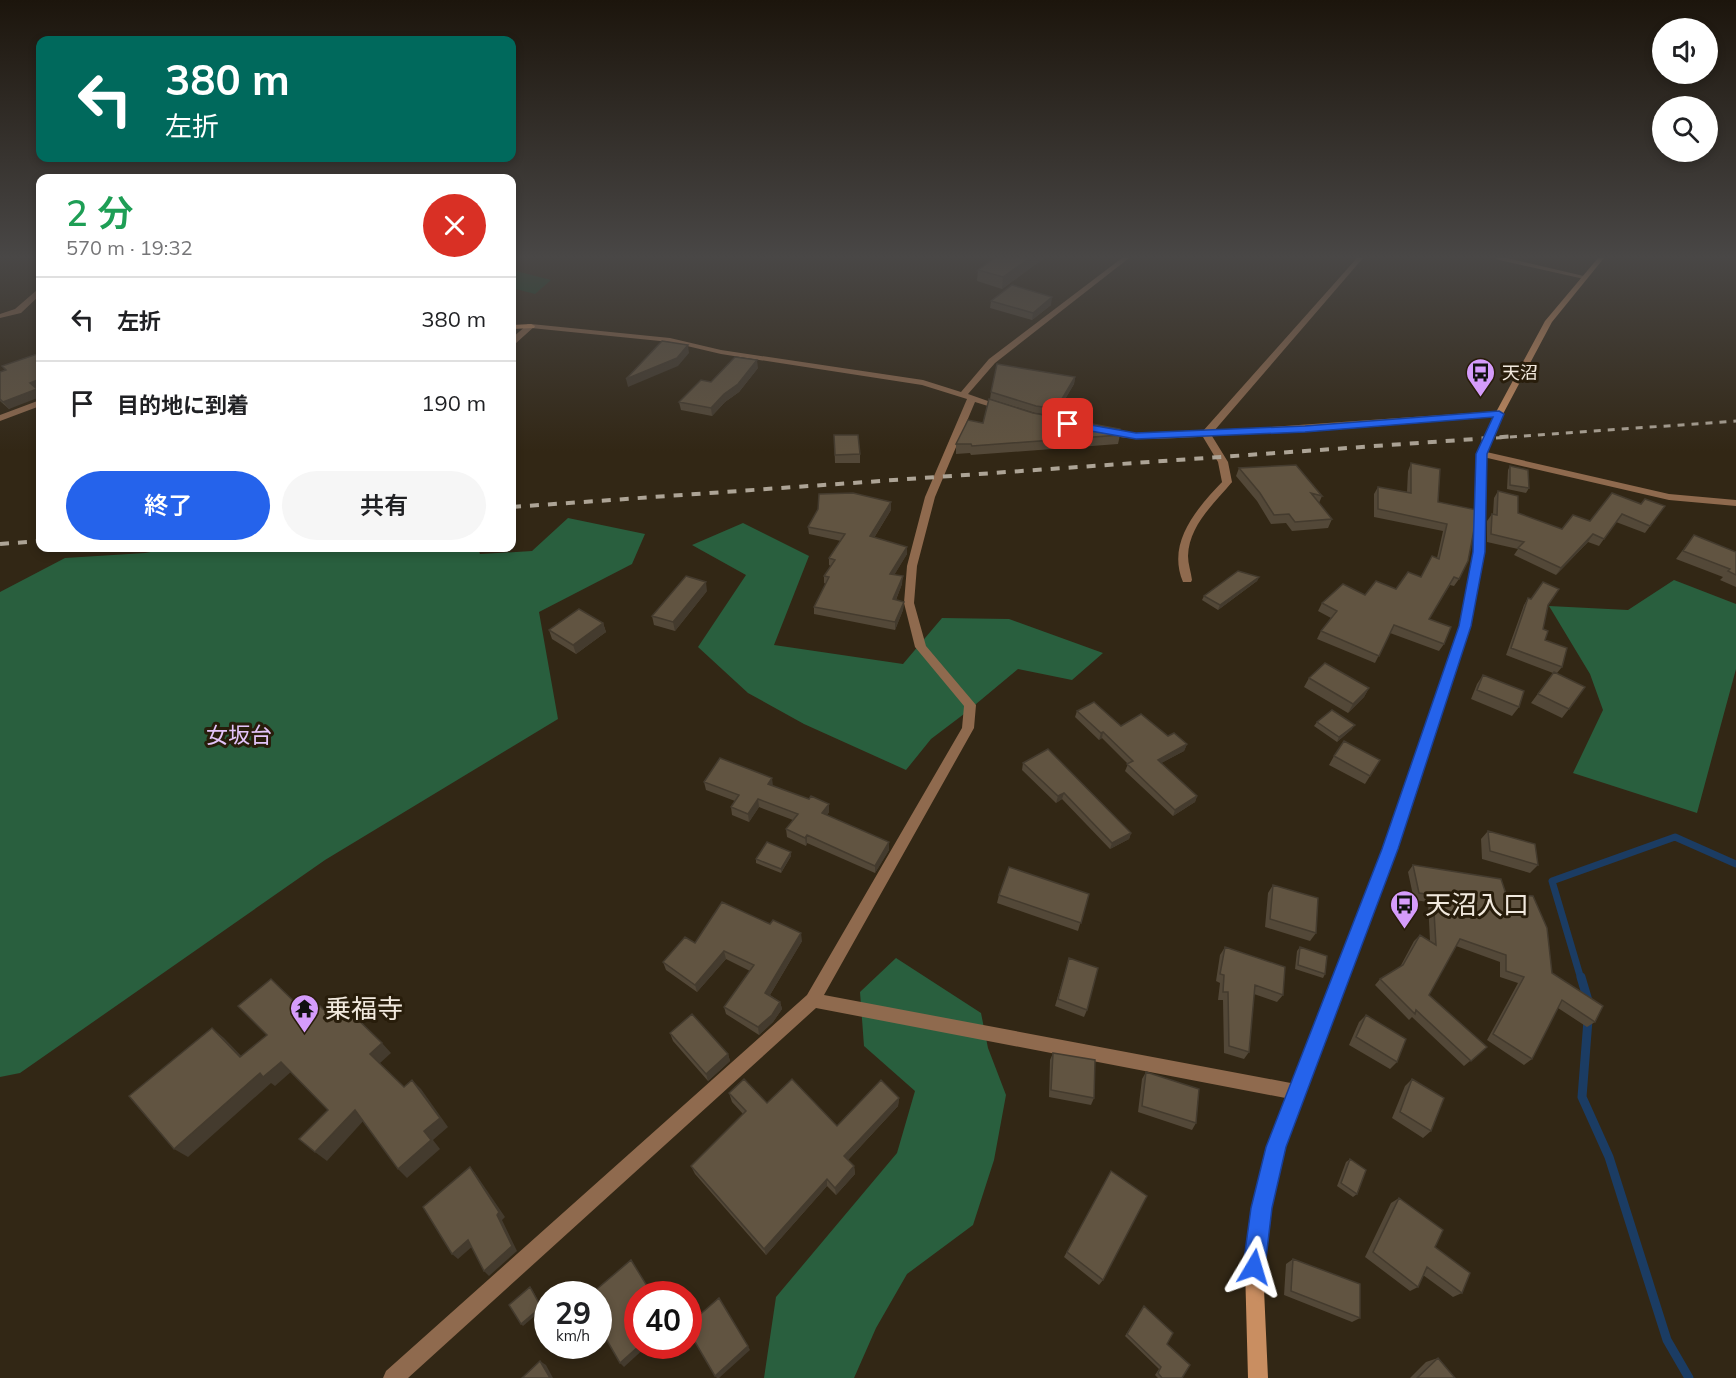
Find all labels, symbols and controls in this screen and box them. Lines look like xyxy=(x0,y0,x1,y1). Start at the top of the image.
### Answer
map controls xyxy=(1652,18,1718,162)
button: sound xyxy=(1652,18,1718,84)
text: 380 m xyxy=(165,53,290,106)
icon: left xyxy=(66,60,144,138)
button: search xyxy=(1652,96,1718,162)
text: 左折 xyxy=(165,109,219,143)
text: 2 分 xyxy=(66,190,133,235)
button: close xyxy=(423,194,486,257)
text: 570 m · 19:32 xyxy=(66,235,192,260)
icon: left xyxy=(66,303,99,336)
text: 380 m xyxy=(421,305,486,333)
text: 左折 xyxy=(117,307,161,335)
bus stop icon: 天沼 xyxy=(1465,356,1497,398)
place label: 天沼 xyxy=(1502,361,1538,384)
icon: arrive xyxy=(66,387,99,420)
text: 190 m xyxy=(421,389,486,417)
text: 目的地に到着 xyxy=(117,391,249,419)
pin xyxy=(1042,398,1093,449)
icon: arrive xyxy=(1051,407,1084,440)
button: 終了 xyxy=(66,471,270,540)
button: 共有 xyxy=(282,471,486,540)
district label: 女坂台 xyxy=(206,721,272,749)
bus stop icon: 天沼入口 xyxy=(1388,888,1420,930)
place label: 天沼入口 xyxy=(1425,888,1529,921)
temple icon: 乗福寺 xyxy=(288,992,320,1034)
place label: 乗福寺 xyxy=(325,992,403,1025)
position arrow xyxy=(1222,1235,1286,1299)
speed limit sign: 40 xyxy=(624,1281,702,1359)
text: 29 xyxy=(555,1294,591,1332)
text: km/h xyxy=(556,1326,590,1345)

